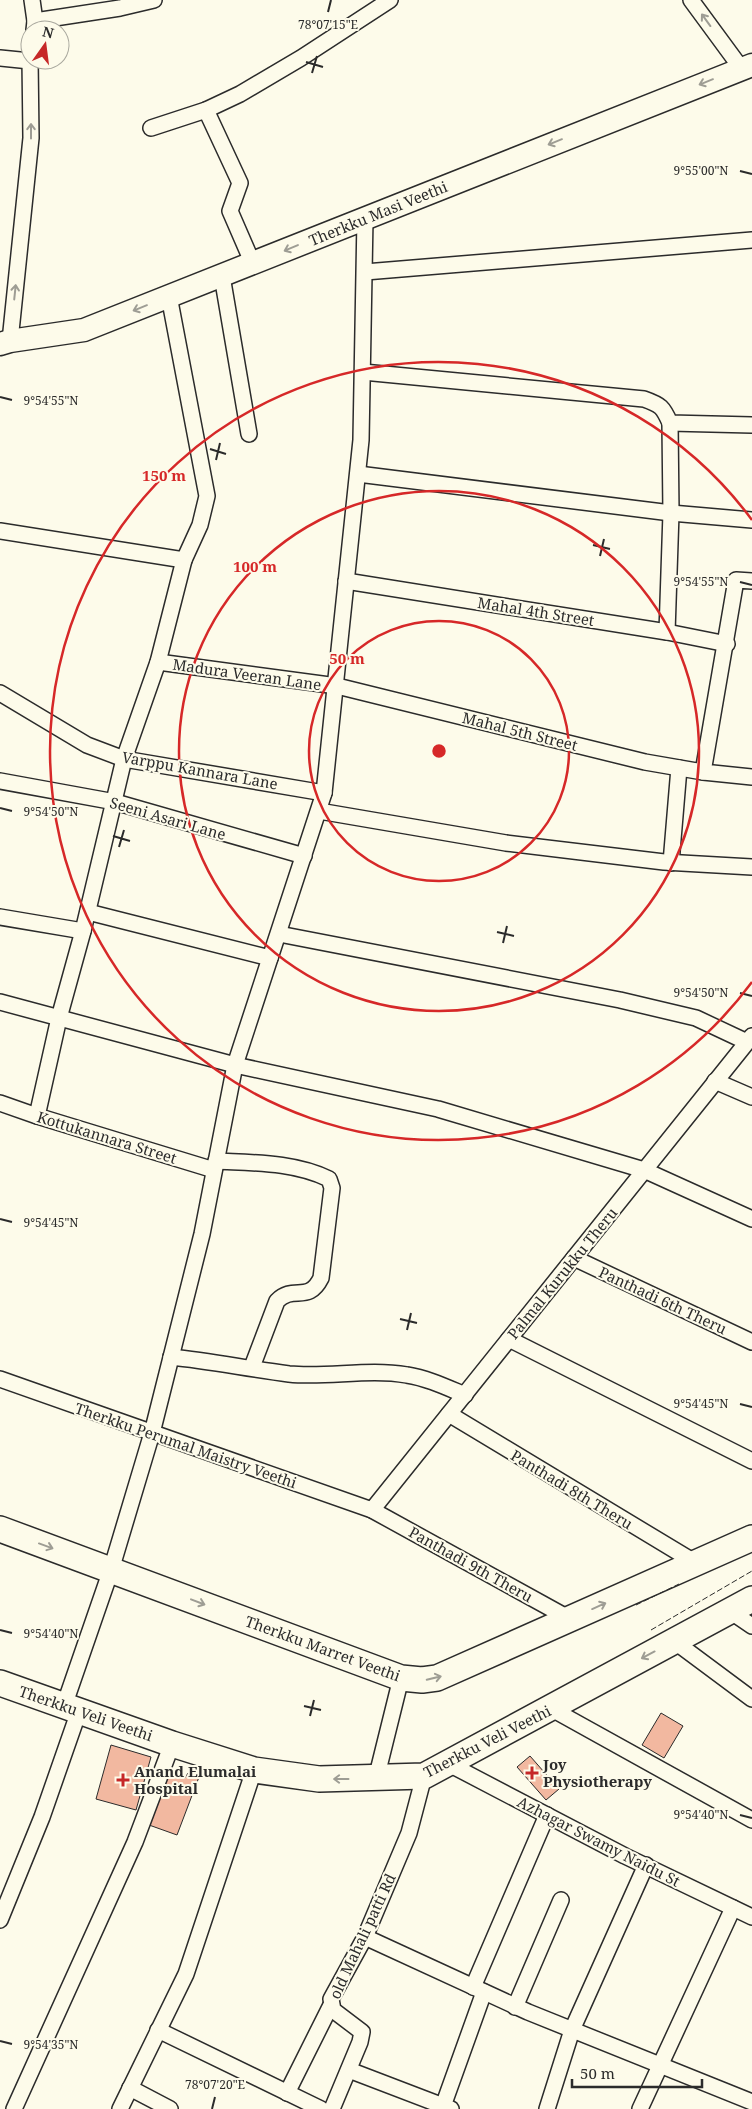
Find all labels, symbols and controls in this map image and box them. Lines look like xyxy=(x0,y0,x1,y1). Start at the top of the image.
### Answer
one-way arrow xyxy=(700,14,711,27)
text: 78°07'15"E xyxy=(298,16,358,33)
north arrow xyxy=(20,20,70,70)
text: N xyxy=(41,21,56,42)
one-way arrow xyxy=(699,79,714,88)
one-way arrow xyxy=(26,123,36,140)
one-way arrow xyxy=(548,139,563,148)
text: 9°55'00"N xyxy=(673,162,729,179)
street label: Therkku Masi Veethi xyxy=(306,176,450,250)
one-way arrow xyxy=(284,244,299,254)
one-way arrow xyxy=(10,285,20,301)
one-way arrow xyxy=(133,304,148,313)
text: 9°54'55"N xyxy=(23,392,79,409)
text: 150 m xyxy=(142,465,186,485)
text: 100 m xyxy=(233,556,277,576)
text: 9°54'55"N xyxy=(673,573,729,590)
street label: Mahal 4th Street xyxy=(476,592,596,630)
text: 50 m xyxy=(329,648,365,668)
street label: Madura Veeran Lane xyxy=(171,654,323,694)
street label: Mahal 5th Street xyxy=(460,707,580,755)
centre of rings xyxy=(430,742,448,760)
street label: Varppu Kannara Lane xyxy=(121,746,279,794)
street label: Seeni Asari Lane xyxy=(108,792,228,844)
text: 9°54'50"N xyxy=(23,803,79,820)
text: 9°54'50"N xyxy=(673,984,729,1001)
street label: Kottukannara Street xyxy=(35,1106,179,1168)
street label: Palmal Kurukku Theru xyxy=(503,1203,622,1343)
text: 9°54'45"N xyxy=(23,1214,79,1231)
street label: Panthadi 6th Theru xyxy=(596,1262,731,1339)
text: 9°54'45"N xyxy=(673,1395,729,1412)
street label: Therkku Perumal Maistry Veethi xyxy=(72,1398,300,1492)
street label: Panthadi 8th Theru xyxy=(507,1445,637,1534)
street label: Panthadi 9th Theru xyxy=(405,1522,537,1607)
one-way arrow xyxy=(38,1542,53,1551)
one-way arrow xyxy=(190,1598,205,1607)
one-way arrow xyxy=(591,1601,606,1611)
street label: Therkku Marret Veethi xyxy=(243,1611,403,1685)
text: 9°54'40"N xyxy=(23,1625,79,1642)
one-way arrow xyxy=(640,1650,655,1660)
one-way arrow xyxy=(425,1672,441,1682)
street label: Therkku Veli Veethi xyxy=(16,1681,156,1745)
street label: Therkku Veli Veethi xyxy=(420,1700,554,1782)
place label: Joy Physiotherapy xyxy=(542,1754,652,1791)
place label: Anand Elumalai Hospital xyxy=(134,1761,257,1798)
marker: Joy Physiotherapy xyxy=(525,1766,539,1780)
marker: Anand Elumalai Hospital xyxy=(116,1773,130,1787)
one-way arrow xyxy=(333,1774,349,1784)
street label: Azhagar Swamy Naidu St xyxy=(514,1791,684,1891)
text: 9°54'40"N xyxy=(673,1806,729,1823)
street label: old Mahali patti Rd xyxy=(324,1870,400,2002)
text: 9°54'35"N xyxy=(23,2036,79,2053)
scale bar xyxy=(572,2056,702,2088)
text: 50 m xyxy=(580,2063,615,2083)
text: 78°07'20"E xyxy=(185,2076,245,2093)

